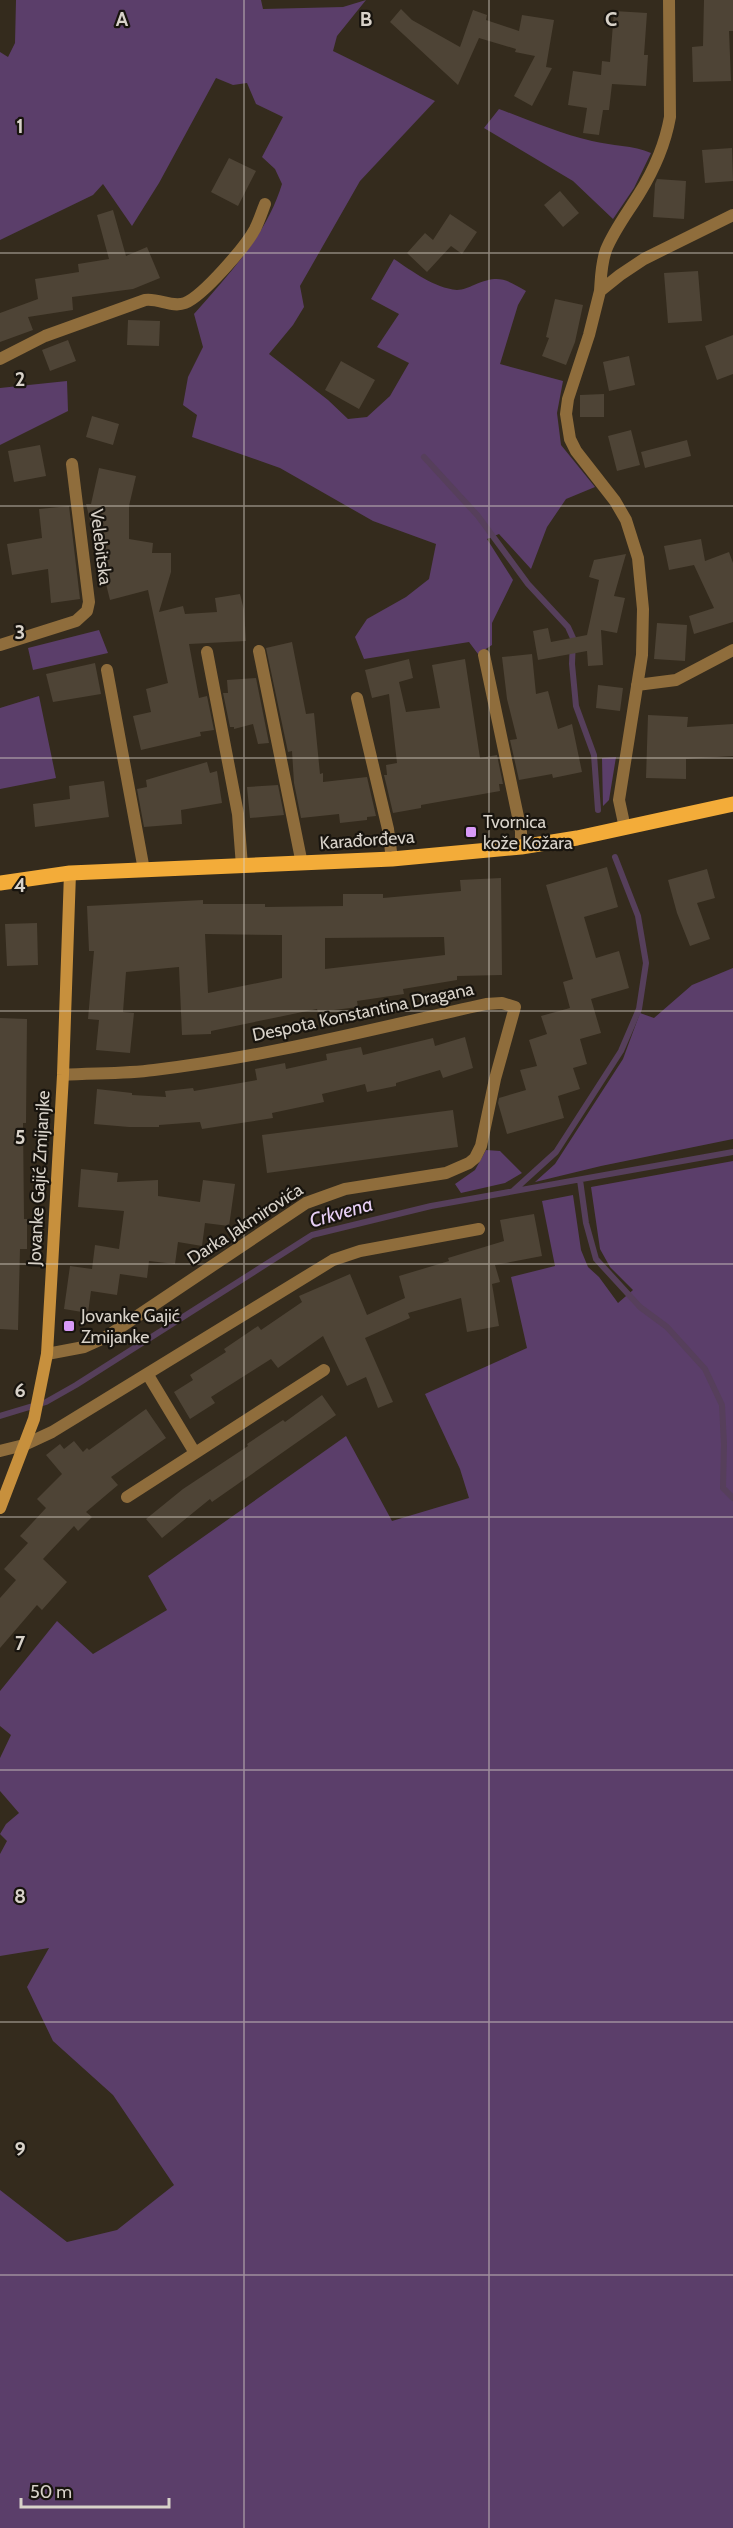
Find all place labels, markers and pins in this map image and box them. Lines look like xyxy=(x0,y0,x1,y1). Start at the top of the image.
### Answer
place label: Tvornica kože Kožara xyxy=(483,811,573,854)
marker: Tvornica kože Kožara xyxy=(464,825,478,839)
place label: Jovanke Gajić Zmijanke xyxy=(80,1305,180,1348)
marker: Jovanke Gajić Zmijanke xyxy=(62,1319,76,1333)

